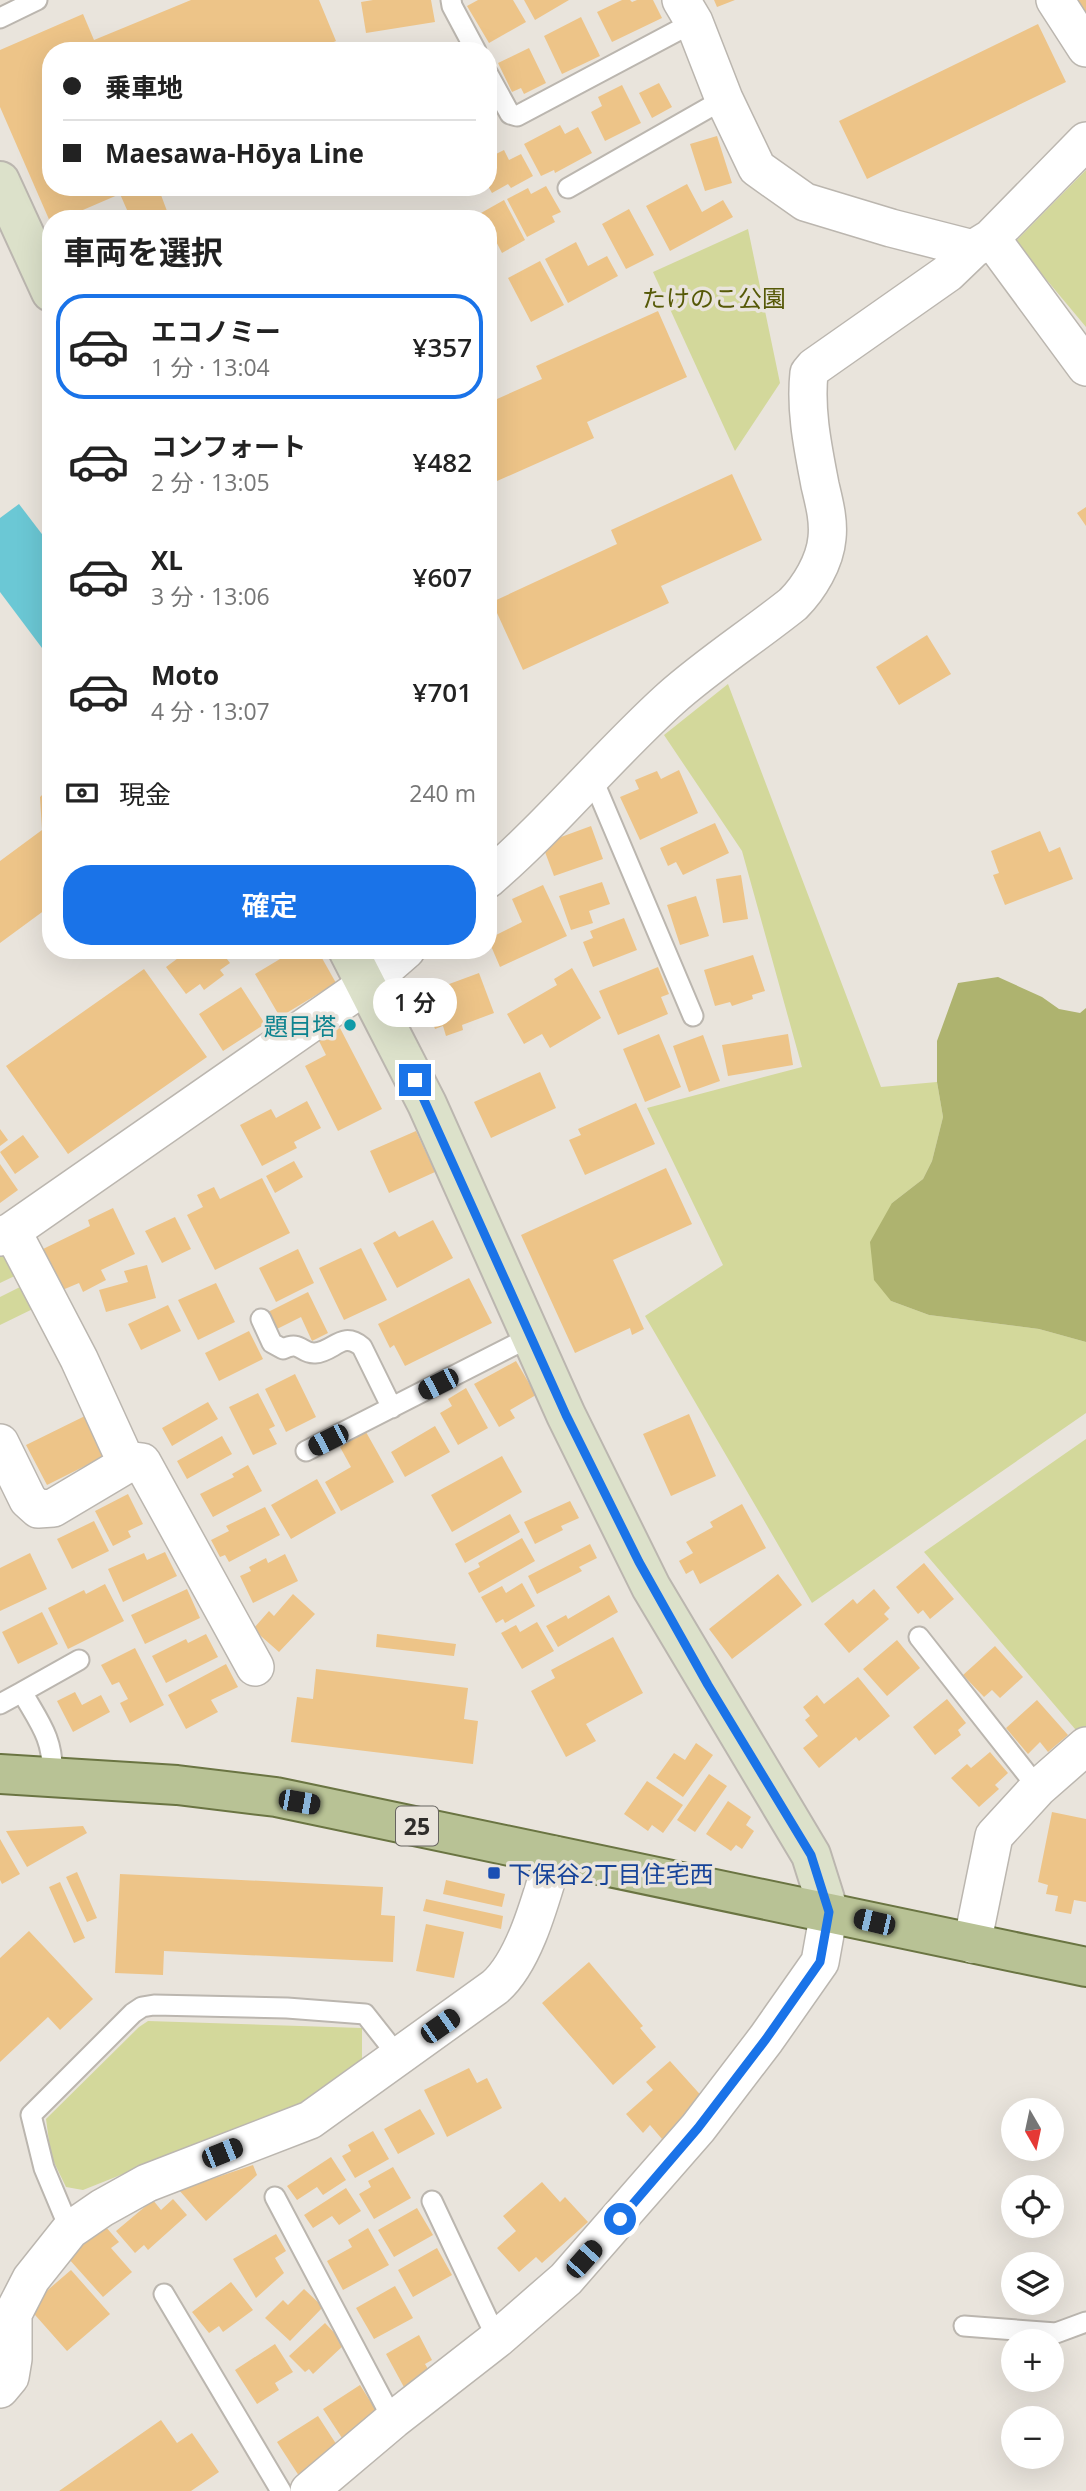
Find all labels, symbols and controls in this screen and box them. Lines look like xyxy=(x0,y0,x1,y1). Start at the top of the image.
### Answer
text: 乗車地 xyxy=(105,69,183,105)
text: Maesawa-Hōya Line xyxy=(105,135,364,171)
text: 車両を選択 xyxy=(63,230,223,273)
park label: たけのこ公園 xyxy=(642,281,786,314)
text: エコノミー xyxy=(151,313,281,349)
icon: car xyxy=(67,315,130,378)
text: ¥357 xyxy=(413,329,472,365)
text: 1 分 · 13:04 xyxy=(151,351,270,383)
text: コンフォート xyxy=(151,428,306,464)
icon: car xyxy=(67,430,130,493)
text: ¥482 xyxy=(413,444,472,480)
text: 2 分 · 13:05 xyxy=(151,466,270,498)
text: XL xyxy=(151,542,183,578)
icon: car xyxy=(67,545,130,608)
text: ¥607 xyxy=(413,559,472,595)
text: 3 分 · 13:06 xyxy=(151,580,270,612)
text: Moto xyxy=(151,657,219,693)
icon: car xyxy=(67,660,130,723)
text: ¥701 xyxy=(413,674,472,710)
text: 4 分 · 13:07 xyxy=(151,695,270,727)
icon: cash xyxy=(63,774,101,812)
text: 現金 xyxy=(119,776,171,812)
text: 240 m xyxy=(409,777,476,809)
button: 確定 xyxy=(63,865,476,945)
callout: 1 分 xyxy=(373,978,457,1028)
text: 1 分 xyxy=(394,986,436,1018)
place label: 題目塔 xyxy=(264,1009,336,1042)
marker: 題目塔 xyxy=(342,1017,358,1033)
route end xyxy=(399,1064,431,1096)
car xyxy=(415,1365,462,1403)
car xyxy=(305,1421,352,1459)
car xyxy=(277,1788,322,1816)
road number: 25 xyxy=(396,1806,438,1845)
place label: 下保谷2丁目住宅西 xyxy=(508,1857,714,1890)
marker: 下保谷2丁目住宅西 xyxy=(486,1865,502,1881)
car xyxy=(852,1907,897,1937)
car xyxy=(417,2005,464,2047)
north arrow xyxy=(1001,2098,1064,2161)
map controls xyxy=(1001,2098,1064,2469)
car xyxy=(199,2135,246,2171)
button: locate xyxy=(1001,2175,1064,2238)
route start xyxy=(604,2203,636,2235)
car xyxy=(563,2236,606,2282)
button: layers xyxy=(1001,2252,1064,2315)
button: + xyxy=(1001,2329,1064,2392)
button: − xyxy=(1001,2406,1064,2469)

